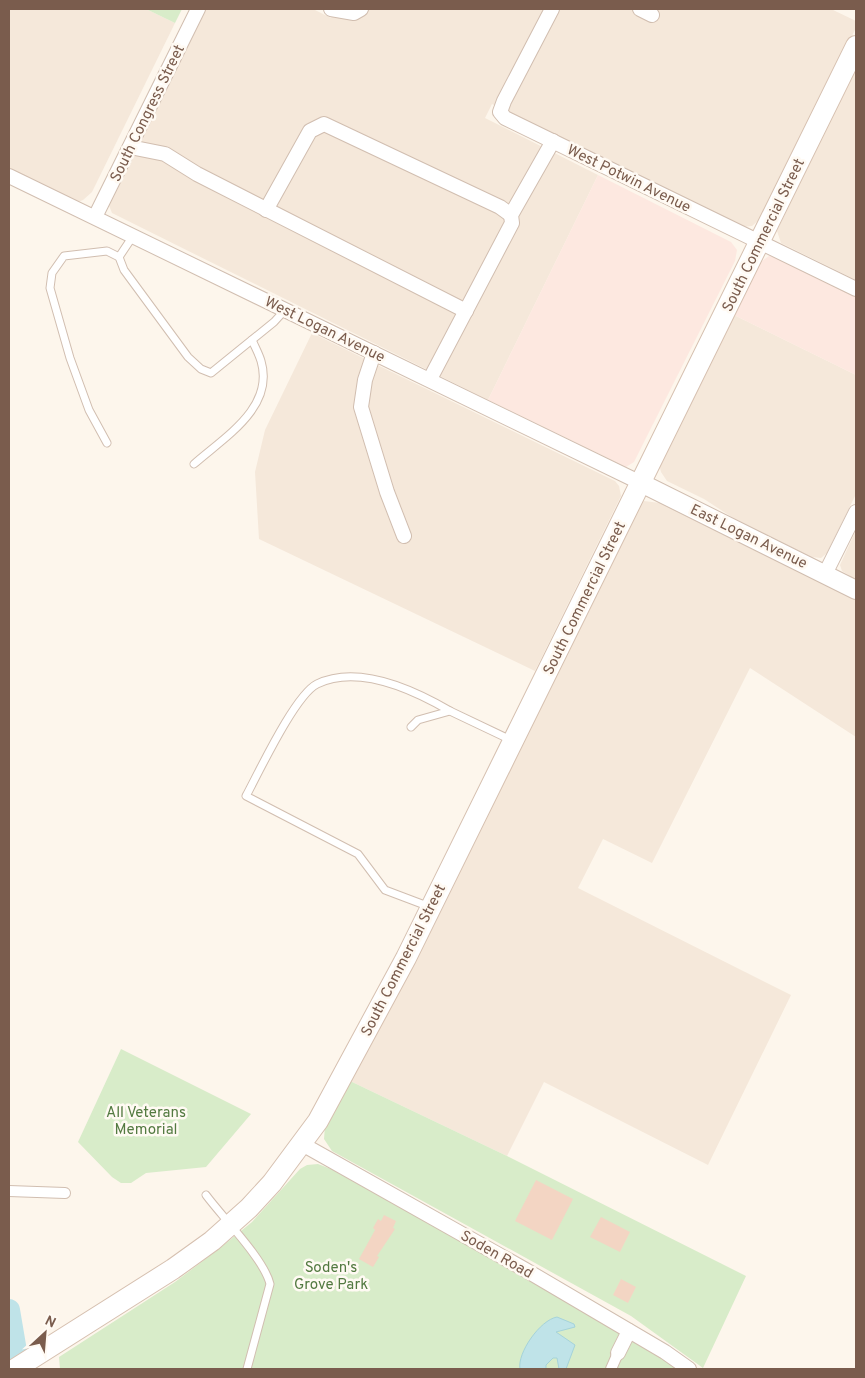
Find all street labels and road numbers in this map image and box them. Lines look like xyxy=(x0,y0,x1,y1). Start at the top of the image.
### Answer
street label: South Congress Street xyxy=(107,42,190,185)
street label: West Potwin Avenue xyxy=(563,141,693,218)
street label: South Commercial Street xyxy=(719,156,810,316)
street label: West Logan Avenue xyxy=(261,293,388,368)
street label: East Logan Avenue xyxy=(687,501,810,574)
street label: South Commercial Street xyxy=(540,519,631,679)
street label: South Commercial Street xyxy=(358,881,451,1040)
street label: Soden Road xyxy=(457,1227,536,1284)

